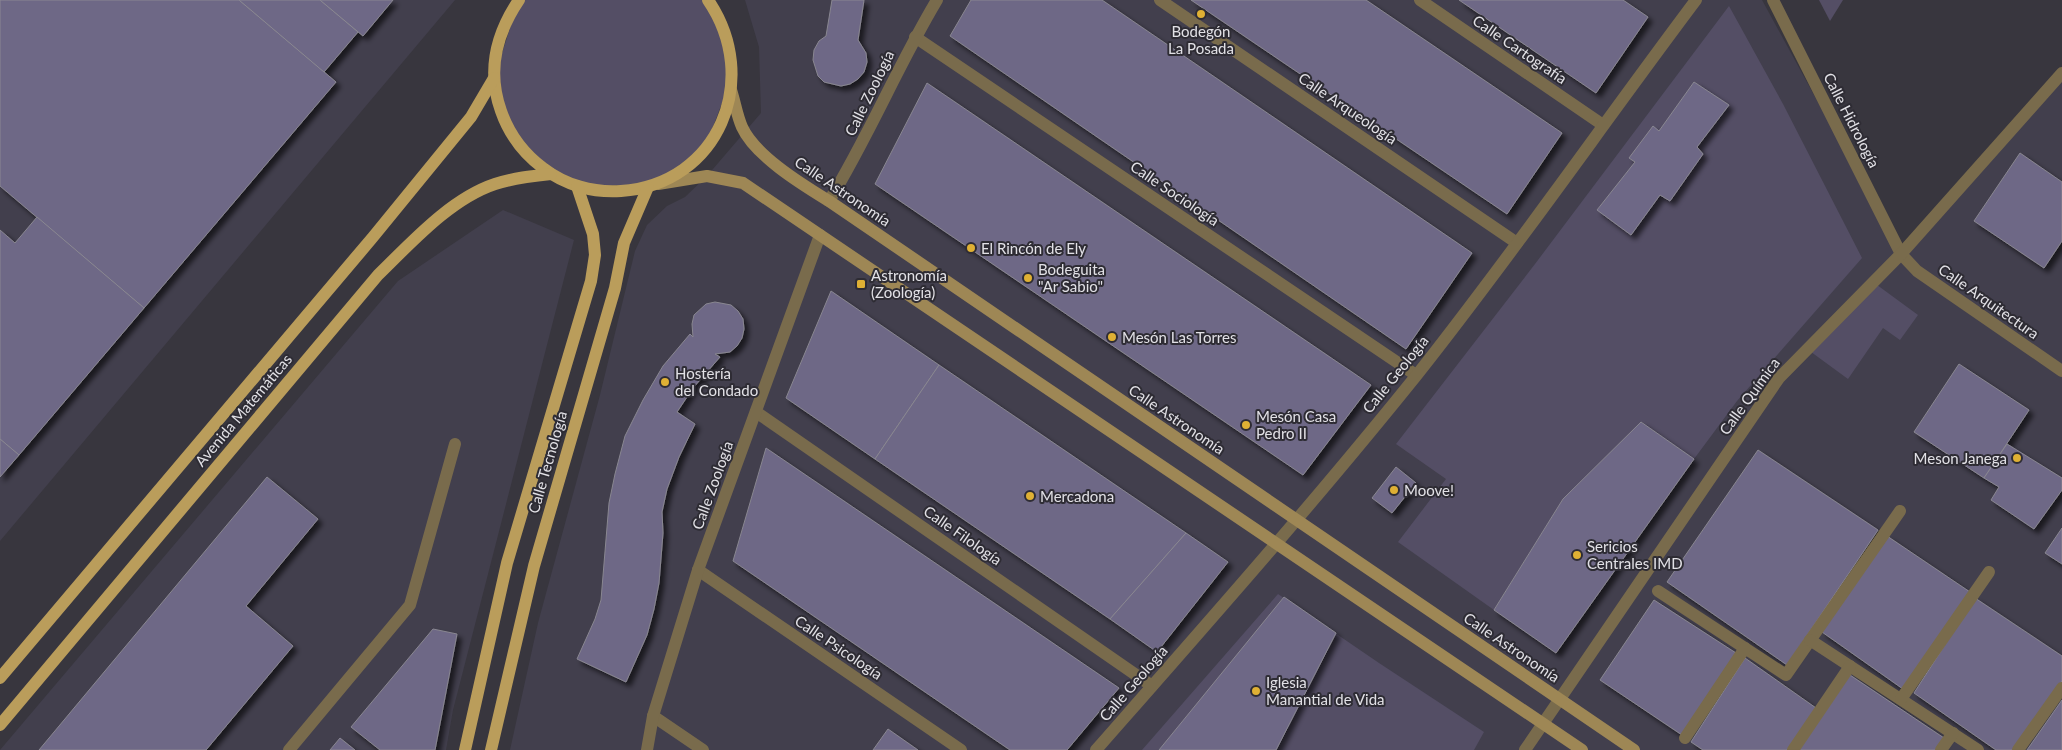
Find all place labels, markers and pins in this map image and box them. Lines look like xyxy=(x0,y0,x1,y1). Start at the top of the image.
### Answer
marker: Bodegón La Posada xyxy=(1195,8,1207,20)
place label: Bodegón La Posada xyxy=(1168,22,1234,57)
place label: El Rincón de Ely xyxy=(981,239,1086,257)
marker: El Rincón de Ely xyxy=(965,242,977,254)
place label: Bodeguita "Ar Sabio" xyxy=(1038,260,1105,295)
place label: Astronomía (Zoología) xyxy=(871,266,947,301)
marker: Bodeguita "Ar Sabio" xyxy=(1022,272,1034,284)
marker: Astronomía (Zoología) xyxy=(855,278,867,290)
place label: Mesón Las Torres xyxy=(1122,328,1236,346)
marker: Mesón Las Torres xyxy=(1106,331,1118,343)
place label: Hostería del Condado xyxy=(675,364,758,399)
marker: Hostería del Condado xyxy=(659,376,671,388)
place label: Mesón Casa Pedro II xyxy=(1256,407,1336,442)
marker: Mesón Casa Pedro II xyxy=(1240,419,1252,431)
place label: Meson Janega xyxy=(1914,449,2007,467)
marker: Meson Janega xyxy=(2011,452,2023,464)
place label: Moove! xyxy=(1404,481,1454,499)
marker: Moove! xyxy=(1388,484,1400,496)
place label: Mercadona xyxy=(1040,487,1114,505)
marker: Mercadona xyxy=(1024,490,1036,502)
place label: Sericios Centrales IMD xyxy=(1587,537,1683,572)
marker: Sericios Centrales IMD xyxy=(1571,549,1583,561)
place label: Iglesia Manantial de Vida xyxy=(1266,673,1385,708)
marker: Iglesia Manantial de Vida xyxy=(1250,685,1262,697)

